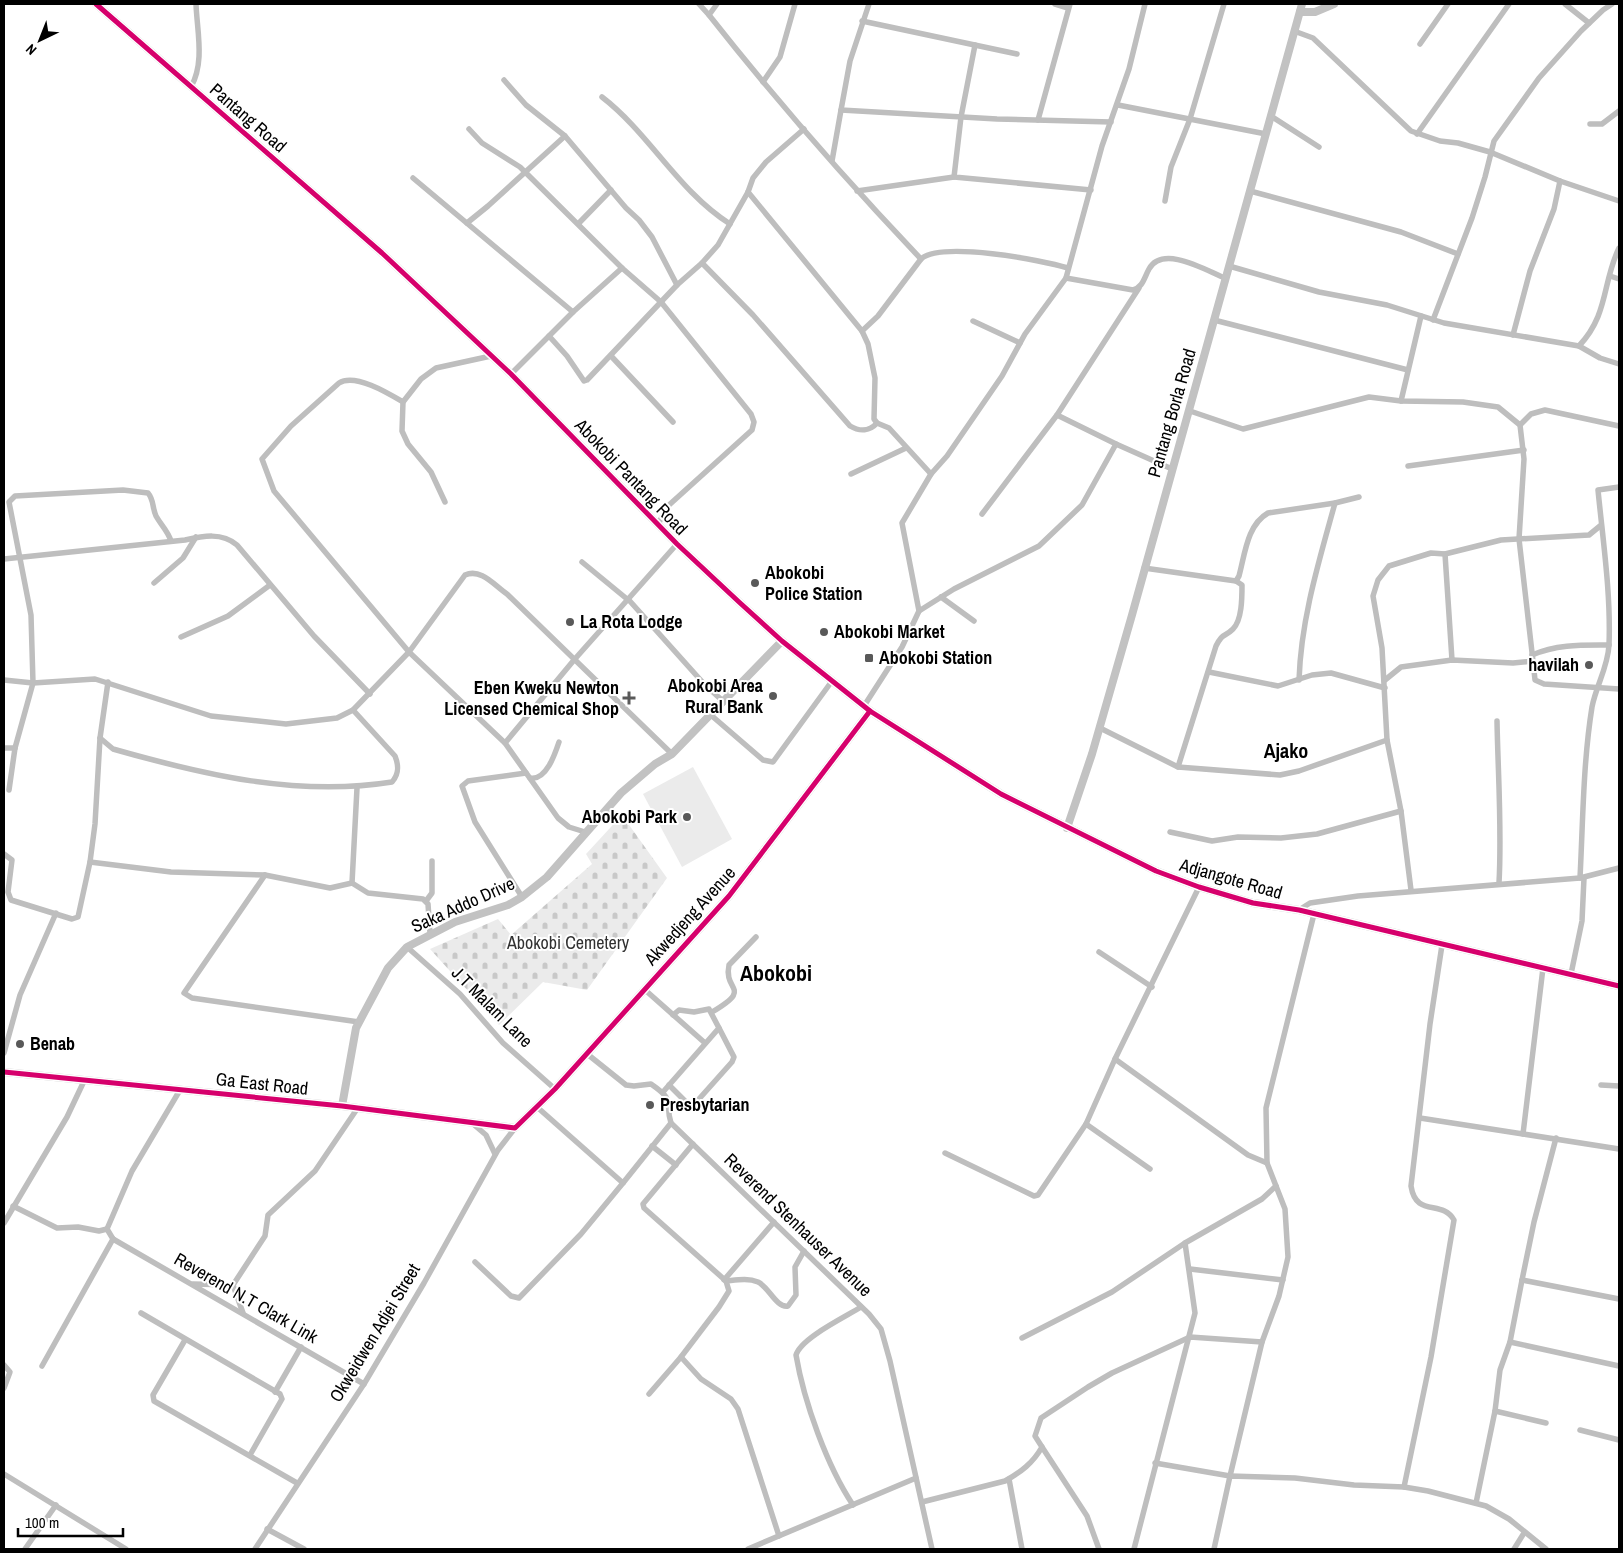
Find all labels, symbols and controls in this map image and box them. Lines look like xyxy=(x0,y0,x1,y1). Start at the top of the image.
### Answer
north arrow xyxy=(15,15,65,65)
text: N xyxy=(22,40,40,59)
street label: Pantang Road xyxy=(205,77,292,158)
street label: Pantang Borla Road xyxy=(1141,346,1202,480)
street label: Abokobi Pantang Road xyxy=(569,412,693,540)
place label: Abokobi Police Station xyxy=(765,560,863,606)
marker: Abokobi Police Station xyxy=(749,577,761,589)
place label: La Rota Lodge xyxy=(580,609,683,634)
marker: La Rota Lodge xyxy=(564,616,576,628)
place label: Abokobi Market xyxy=(834,619,945,644)
marker: Abokobi Market xyxy=(818,626,830,638)
place label: Abokobi Station xyxy=(879,645,992,670)
marker: Abokobi Station xyxy=(863,652,875,664)
place label: havilah xyxy=(1528,652,1579,677)
marker: havilah xyxy=(1583,659,1595,671)
place label: Abokobi Area Rural Bank xyxy=(668,673,764,719)
place label: Eben Kweku Newton Licensed Chemical Shop xyxy=(444,675,619,721)
marker: Abokobi Area Rural Bank xyxy=(767,690,779,702)
marker: Eben Kweku Newton Licensed Chemical Shop xyxy=(623,692,635,704)
district label: Ajako xyxy=(1264,737,1308,764)
place label: Abokobi Park xyxy=(582,804,678,829)
marker: Abokobi Park xyxy=(681,811,693,823)
street label: Adjangote Road xyxy=(1176,852,1285,905)
street label: Akwedjeng Avenue xyxy=(638,861,741,971)
street label: Saka Addo Drive xyxy=(407,871,518,938)
park label: Abokobi Cemetery xyxy=(506,930,630,955)
district label: Abokobi xyxy=(740,958,812,988)
street label: J.T Malam Lane xyxy=(446,960,539,1053)
place label: Benab xyxy=(30,1031,75,1056)
marker: Benab xyxy=(14,1038,26,1050)
street label: Ga East Road xyxy=(215,1066,309,1101)
place label: Presbytarian xyxy=(660,1092,749,1117)
marker: Presbytarian xyxy=(644,1099,656,1111)
street label: Reverend Stenhauser Avenue xyxy=(719,1147,878,1302)
street label: Reverend N.T Clark Link xyxy=(170,1246,323,1349)
street label: Okweidwen Adjei Street xyxy=(323,1259,426,1407)
scale bar xyxy=(18,1506,122,1538)
text: 100 m xyxy=(25,1512,59,1533)

